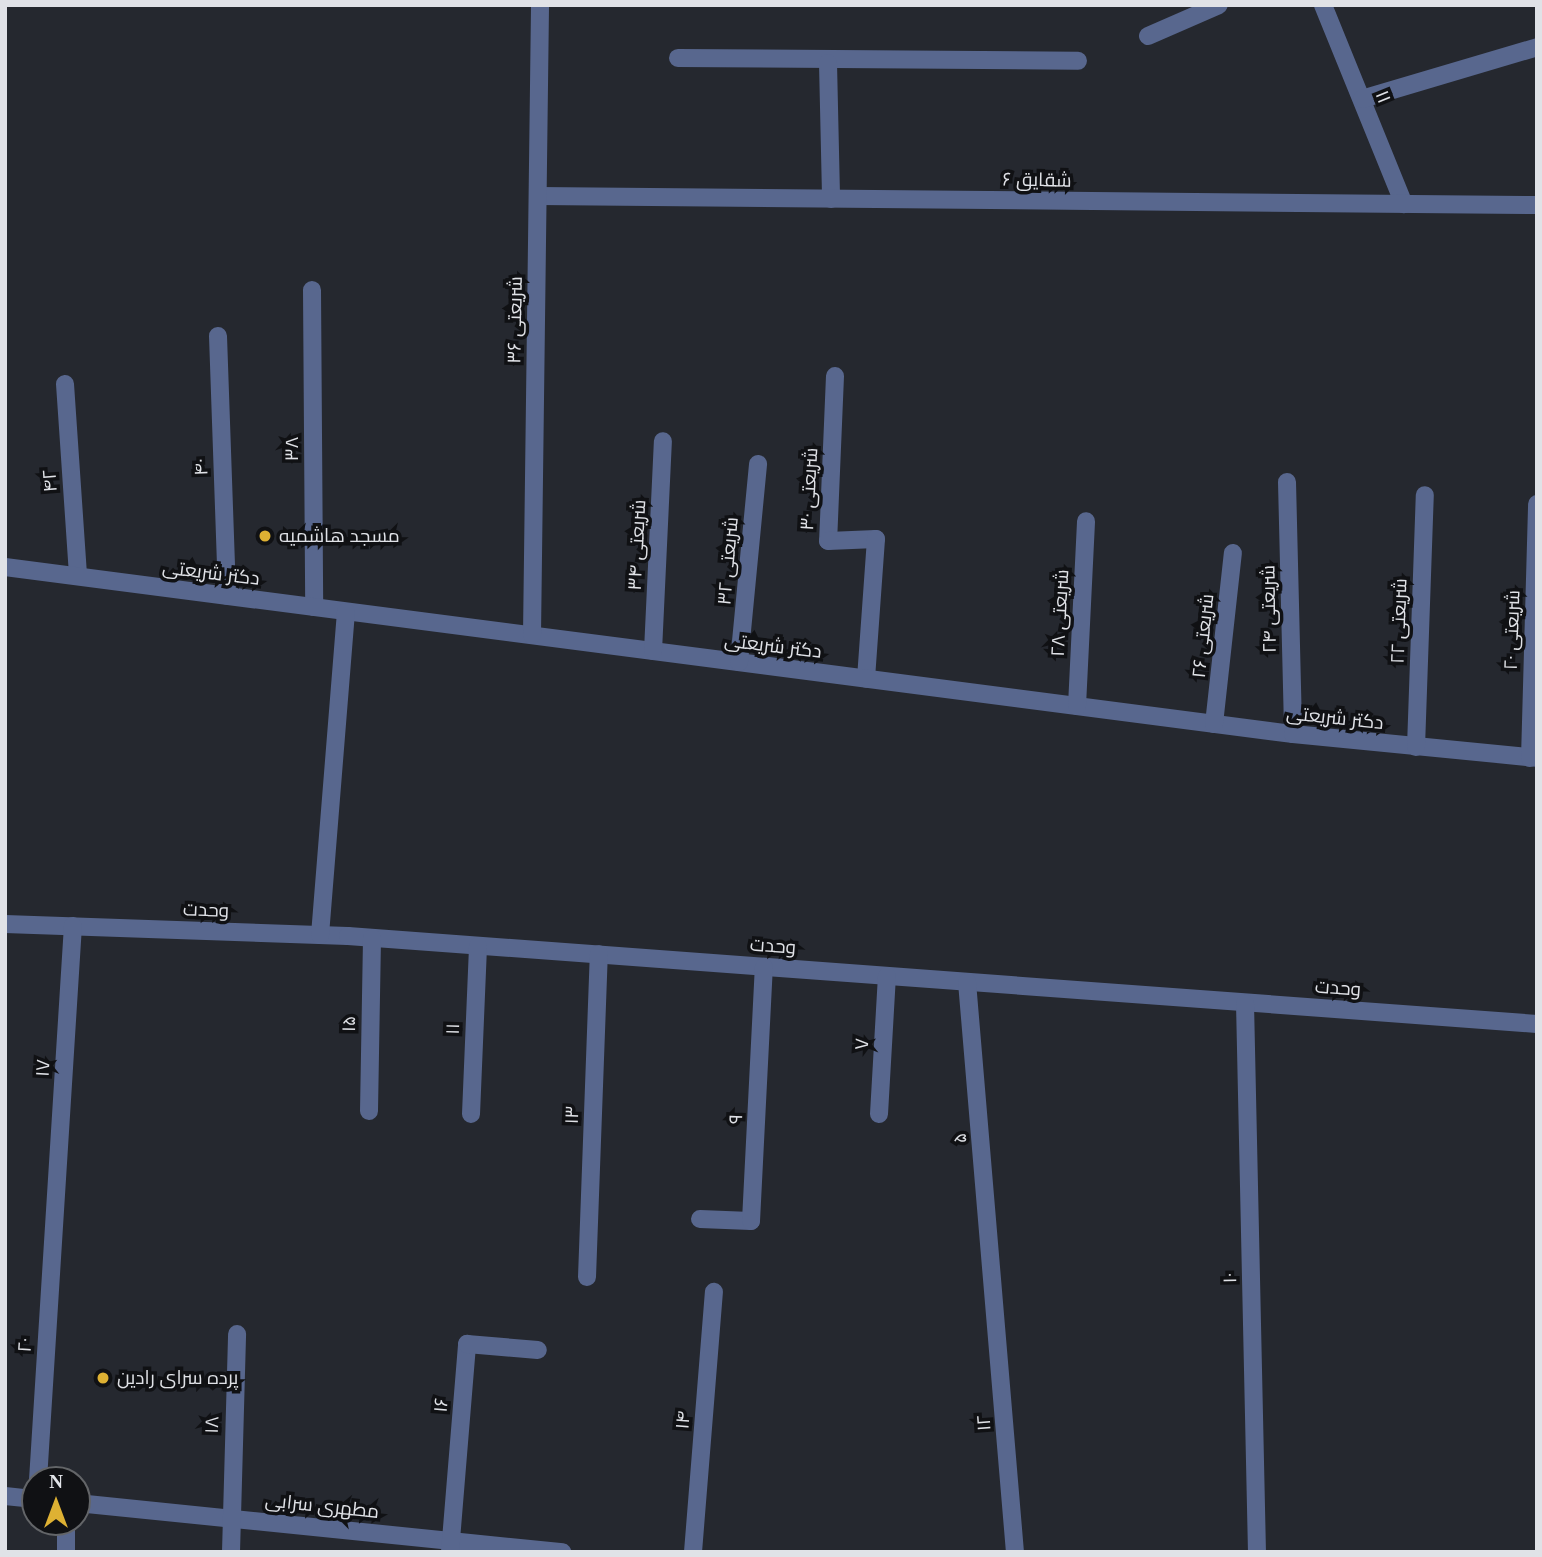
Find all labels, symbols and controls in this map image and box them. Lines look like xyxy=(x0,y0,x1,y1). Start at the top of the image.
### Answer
street label: ۱۱ xyxy=(1370,87,1396,107)
street label: شقایق ۶ xyxy=(1002,168,1072,192)
street label: شریعتی ۳۶ xyxy=(503,276,527,364)
street label: ۳۸ xyxy=(281,437,303,461)
street label: شریعتی ۳۰ xyxy=(795,447,823,531)
street label: ۴۰ xyxy=(189,458,213,476)
street label: ۴۲ xyxy=(38,469,62,493)
street label: شریعتی ۳۴ xyxy=(623,499,651,591)
street label: شریعتی ۳۲ xyxy=(713,516,743,606)
place label: مسجد هاشمیه xyxy=(279,525,400,547)
marker: مسجد هاشمیه xyxy=(257,528,273,544)
street label: دکتر شریعتی xyxy=(161,556,261,590)
street label: شریعتی ۲۴ xyxy=(1257,565,1281,653)
street label: شریعتی ۲۸ xyxy=(1046,569,1074,657)
street label: شریعتی ۲۲ xyxy=(1386,578,1412,664)
street label: شریعتی ۲۰ xyxy=(1499,590,1525,670)
street label: شریعتی ۲۶ xyxy=(1187,593,1219,679)
street label: دکتر شریعتی xyxy=(723,629,823,663)
street label: دکتر شریعتی xyxy=(1285,702,1385,734)
street label: وحدت xyxy=(183,898,229,922)
street label: وحدت xyxy=(749,933,797,959)
street label: وحدت xyxy=(1314,975,1362,1001)
street label: ۱۵ xyxy=(337,1016,361,1032)
street label: ۱۱ xyxy=(441,1023,465,1035)
street label: ۷ xyxy=(850,1037,874,1051)
street label: ۱۷ xyxy=(31,1058,55,1078)
street label: ۱۳ xyxy=(560,1105,584,1125)
street label: ۹ xyxy=(724,1113,748,1125)
street label: ۵ xyxy=(948,1132,972,1144)
street label: ۱۰ xyxy=(1219,1272,1241,1284)
street label: ۲۰ xyxy=(13,1337,37,1353)
place label: پرده سرای رادین xyxy=(117,1367,238,1389)
marker: پرده سرای رادین xyxy=(95,1370,111,1386)
street label: ۱۶ xyxy=(429,1397,453,1413)
street label: ۱۴ xyxy=(671,1410,695,1430)
street label: ۱۲ xyxy=(972,1414,996,1432)
street label: ۱۸ xyxy=(200,1416,224,1434)
north arrow xyxy=(21,1466,91,1536)
text: N xyxy=(49,1471,63,1492)
street label: مطهری سرابی xyxy=(264,1489,380,1523)

